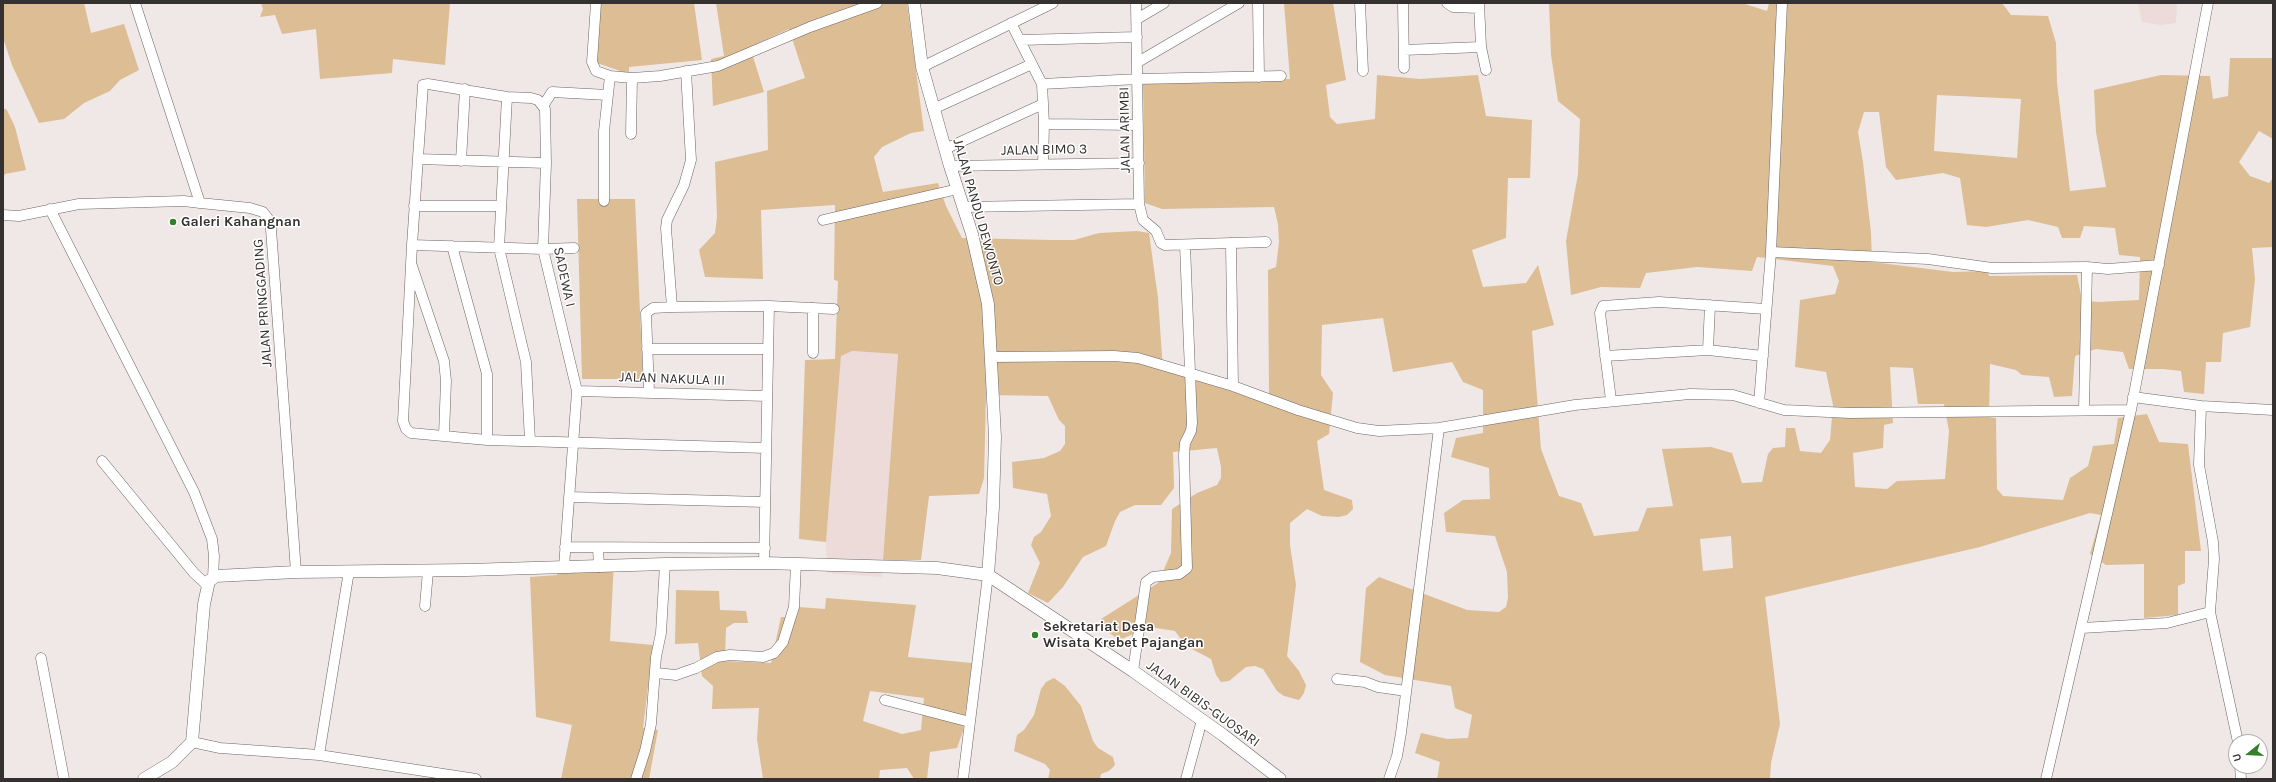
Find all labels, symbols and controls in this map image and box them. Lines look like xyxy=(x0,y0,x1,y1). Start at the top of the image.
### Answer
street label: JALAN ARIMBI xyxy=(1116,87,1134,173)
street label: JALAN PANDU DEWONTO xyxy=(949,137,1007,287)
street label: JALAN BIMO 3 xyxy=(1001,141,1087,159)
place label: Galeri Kahangnan xyxy=(181,214,301,230)
marker: Galeri Kahangnan xyxy=(168,217,178,227)
street label: JALAN PRINGGADING xyxy=(250,238,276,368)
street label: SADEWA I xyxy=(549,245,579,309)
street label: JALAN NAKULA III xyxy=(619,369,725,389)
place label: Sekretariat Desa Wisata Krebet Pajangan xyxy=(1043,619,1204,652)
marker: Sekretariat Desa Wisata Krebet Pajangan xyxy=(1030,630,1040,640)
street label: JALAN BIBIS-GUOSARI xyxy=(1143,657,1263,751)
north arrow xyxy=(2228,734,2268,774)
text: U xyxy=(2230,752,2244,763)

